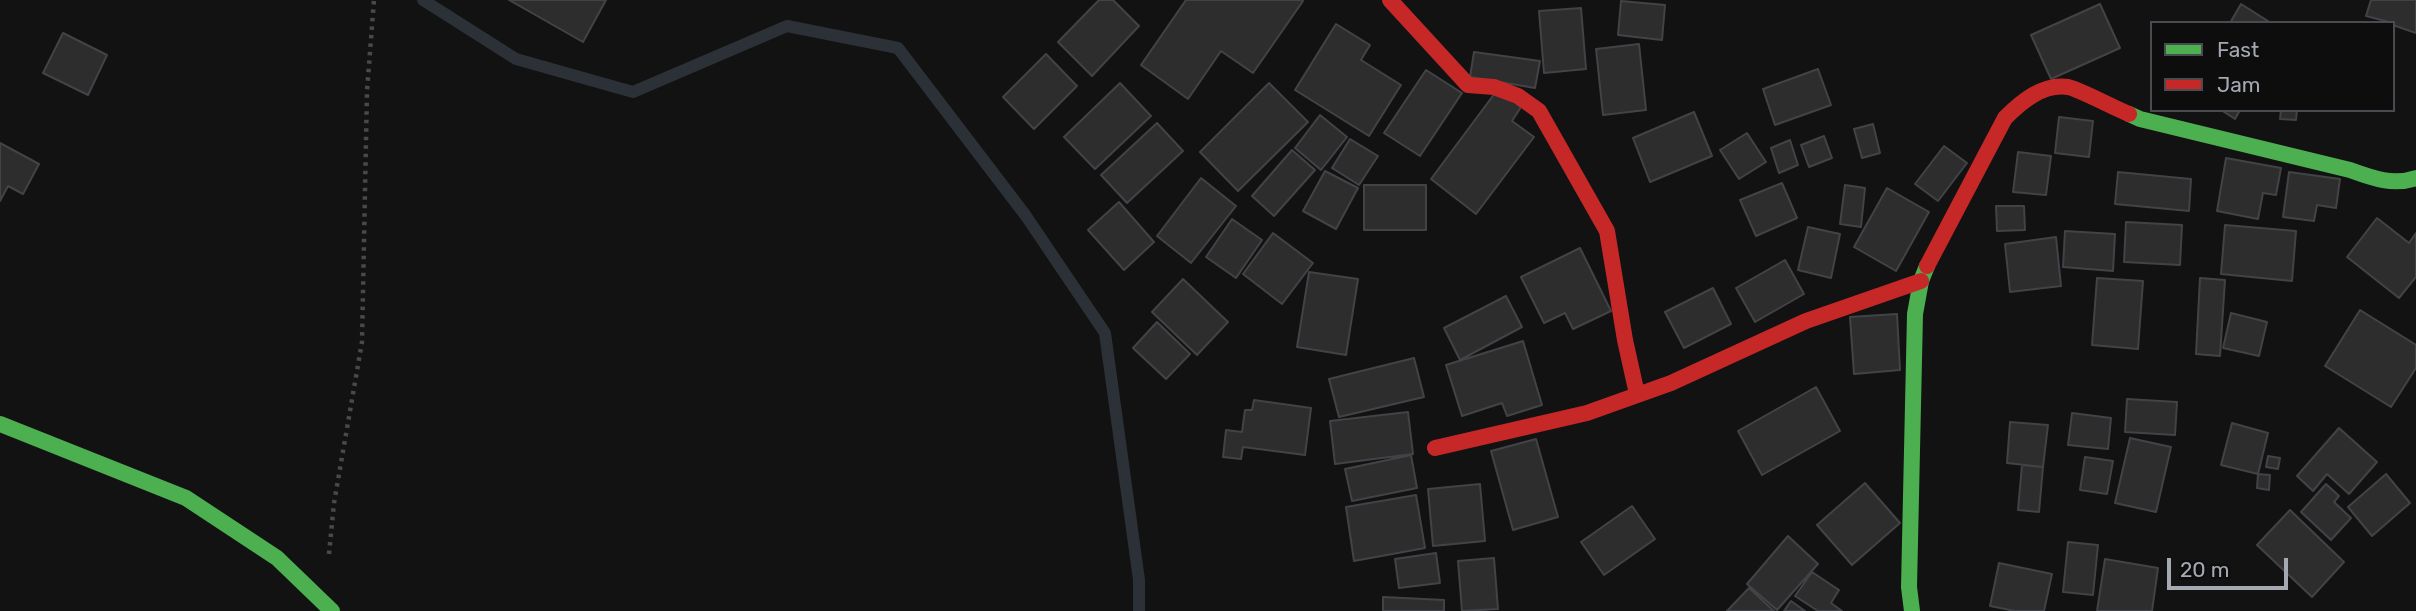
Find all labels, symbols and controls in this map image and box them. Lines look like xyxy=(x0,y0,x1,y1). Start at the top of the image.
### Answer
legend xyxy=(2150,21,2395,112)
text: Fast xyxy=(2217,37,2259,62)
text: Jam xyxy=(2217,72,2261,97)
scale bar xyxy=(2171,544,2292,588)
text: 20 m xyxy=(2180,557,2229,582)

